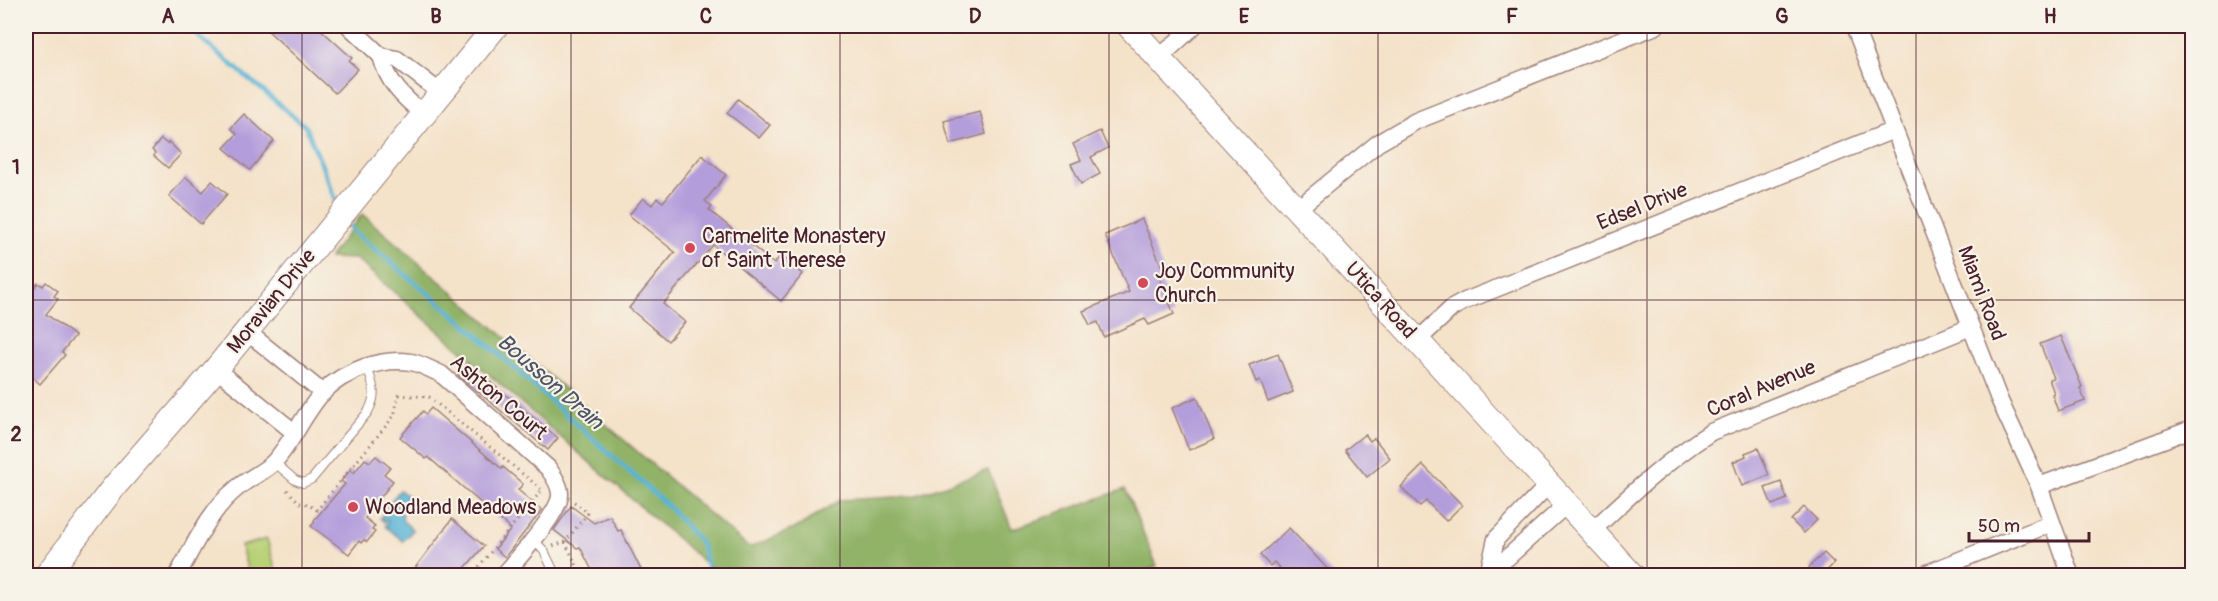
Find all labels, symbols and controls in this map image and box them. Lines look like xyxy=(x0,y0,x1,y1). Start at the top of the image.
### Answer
text: A xyxy=(162,4,175,29)
text: B xyxy=(430,4,442,29)
text: C xyxy=(700,4,712,29)
text: D xyxy=(969,4,982,29)
text: E xyxy=(1239,4,1250,29)
text: F xyxy=(1506,4,1518,29)
text: G xyxy=(1775,4,1789,29)
text: H xyxy=(2044,4,2057,29)
text: 1 xyxy=(12,155,20,180)
street label: Edsel Drive xyxy=(1593,176,1692,237)
place label: Carmelite Monastery of Saint Therese xyxy=(702,223,886,274)
marker: Carmelite Monastery of Saint Therese xyxy=(683,241,697,255)
street label: Miami Road xyxy=(1951,242,2012,344)
street label: Moravian Drive xyxy=(221,243,322,359)
street label: Utica Road xyxy=(1339,256,1422,345)
place label: Joy Community Church xyxy=(1155,258,1294,309)
marker: Joy Community Church xyxy=(1136,276,1150,290)
water label: Bousson Drain xyxy=(491,328,610,437)
street label: Ashton Court xyxy=(444,349,554,447)
street label: Coral Avenue xyxy=(1703,353,1820,423)
text: 2 xyxy=(10,422,22,447)
place label: Woodland Meadows xyxy=(365,494,537,521)
marker: Woodland Meadows xyxy=(346,500,360,514)
scale bar xyxy=(1969,505,2089,543)
text: 50 m xyxy=(1978,515,2020,538)

